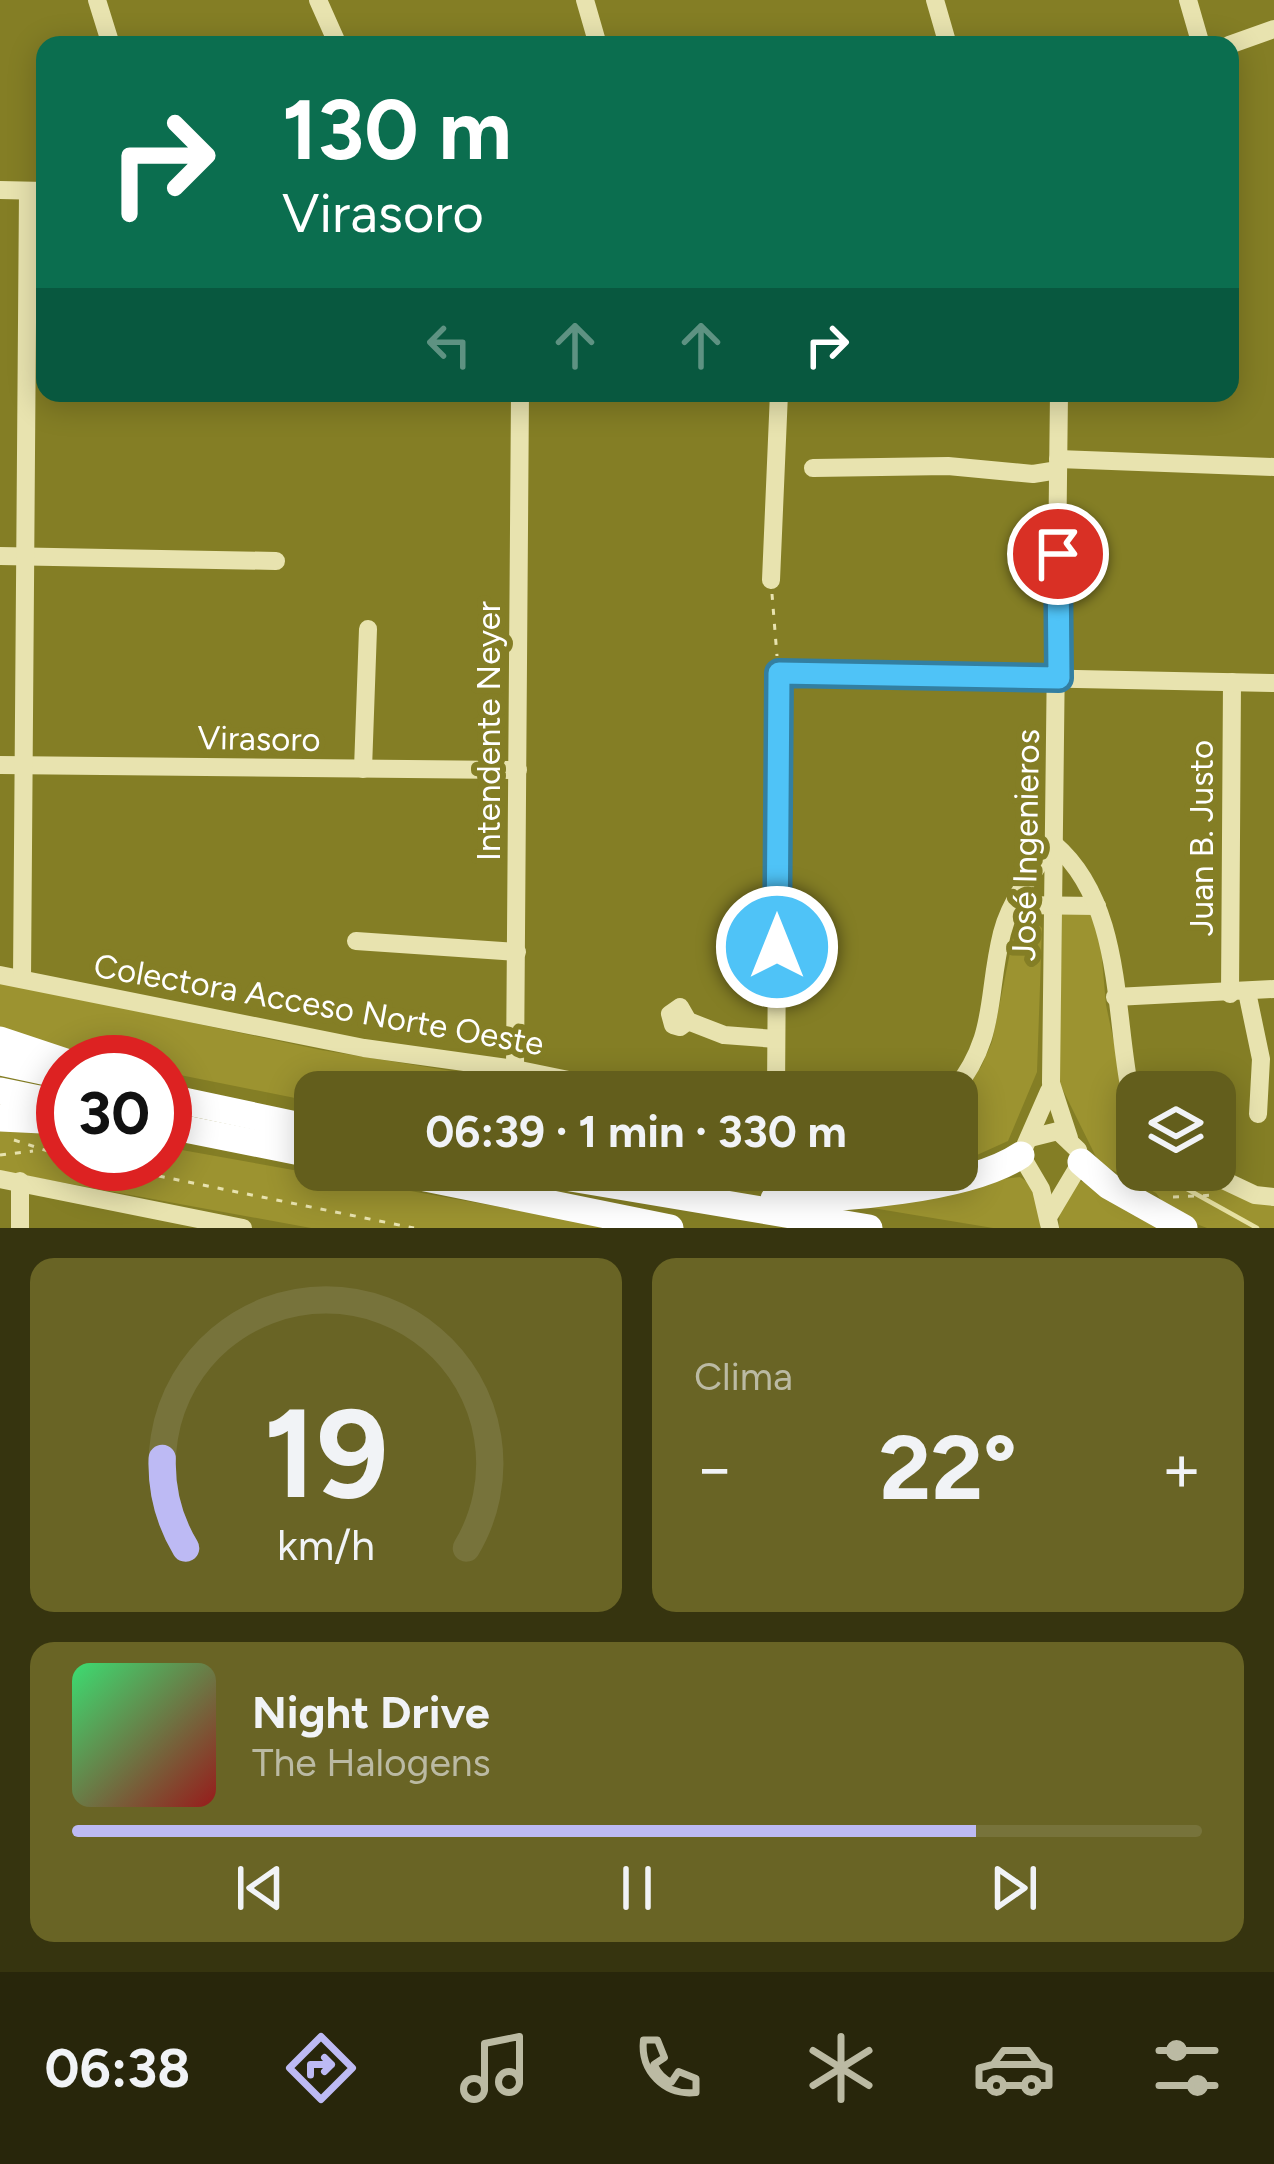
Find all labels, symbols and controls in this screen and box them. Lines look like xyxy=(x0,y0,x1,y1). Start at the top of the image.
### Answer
text: 130 m xyxy=(282,79,512,180)
icon: right xyxy=(84,84,240,240)
text: Virasoro xyxy=(282,181,484,246)
icon: left xyxy=(416,312,482,378)
icon: ahead xyxy=(542,312,608,378)
icon: ahead xyxy=(668,312,734,378)
icon: right xyxy=(794,312,860,378)
pin xyxy=(1007,503,1109,605)
icon: arrive xyxy=(1025,521,1091,587)
street label: Intendente Neyer xyxy=(469,601,508,861)
street label: Virasoro xyxy=(197,718,321,759)
street label: José Ingenieros xyxy=(1004,729,1047,961)
street label: Juan B. Justo xyxy=(1182,740,1221,936)
position arrow xyxy=(714,884,840,1010)
street label: Colectora Acceso Norte Oeste xyxy=(91,946,547,1063)
speed limit sign: 30 xyxy=(36,1035,192,1191)
map controls xyxy=(1116,1071,1236,1191)
button: layers xyxy=(1116,1071,1236,1191)
text: 06:39 · 1 min · 330 m xyxy=(425,1104,847,1158)
text: Clima xyxy=(694,1353,793,1400)
text: 19 xyxy=(263,1378,389,1528)
text: 22° xyxy=(879,1413,1017,1522)
text: − xyxy=(694,1428,735,1508)
text: + xyxy=(1161,1428,1202,1508)
text: km/h xyxy=(277,1519,375,1571)
text: Night Drive xyxy=(252,1685,490,1739)
text: The Halogens xyxy=(252,1739,491,1786)
icon: previous xyxy=(227,1855,293,1921)
icon: pause xyxy=(604,1855,670,1921)
icon: next xyxy=(981,1855,1047,1921)
icon: directions xyxy=(279,2026,363,2110)
icon: music xyxy=(453,2026,537,2110)
icon: phone xyxy=(626,2026,710,2110)
icon: climate xyxy=(799,2026,883,2110)
icon: car xyxy=(972,2026,1056,2110)
icon: filters xyxy=(1145,2026,1229,2110)
text: 06:38 xyxy=(45,2036,190,2101)

